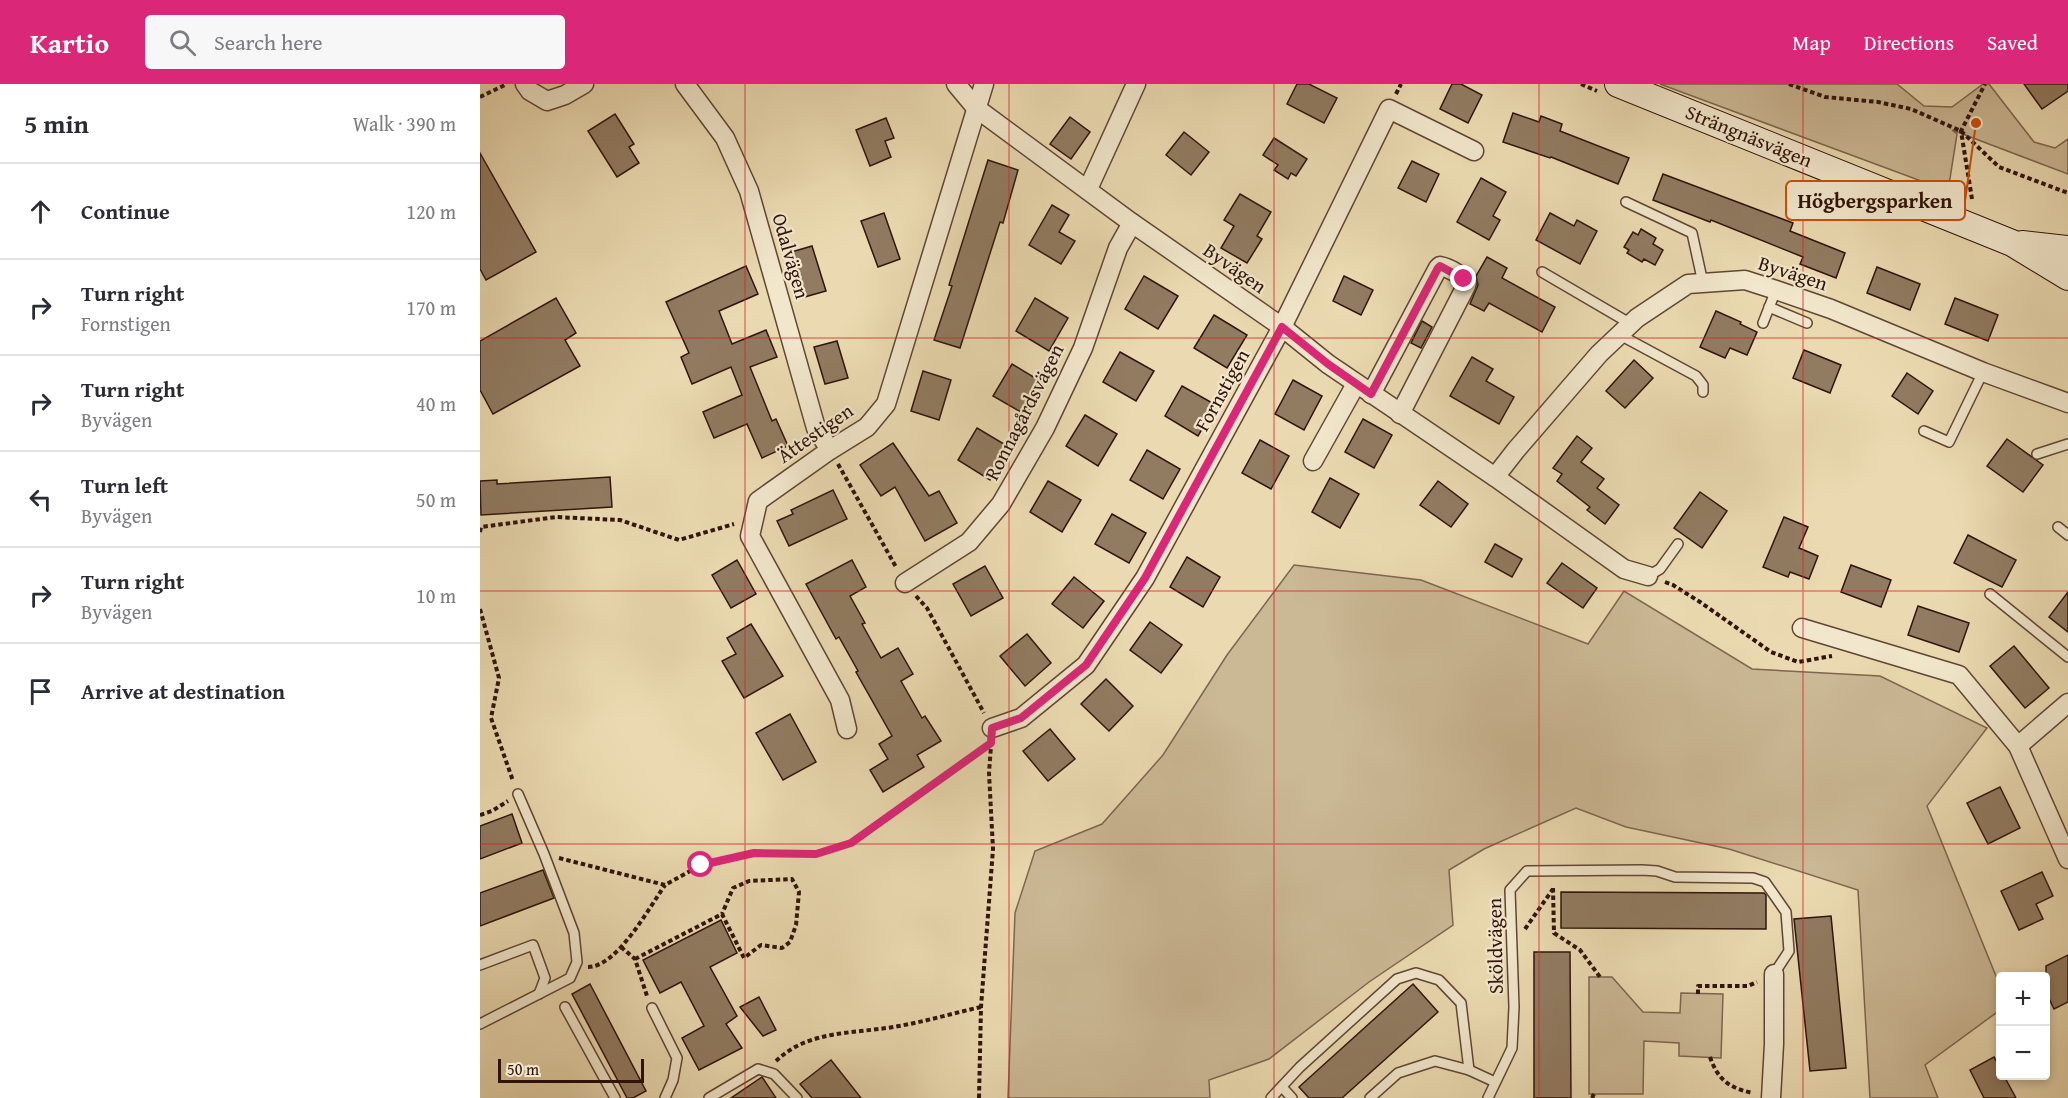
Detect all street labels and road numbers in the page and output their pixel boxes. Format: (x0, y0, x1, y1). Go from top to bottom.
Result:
street label: Strängnäsvägen (1681, 97, 1817, 174)
street label: Odalvägen (765, 210, 818, 302)
street label: Byvägen (1198, 235, 1273, 300)
street label: Byvägen (1755, 248, 1832, 297)
street label: Ronnagårdsvägen (977, 339, 1070, 485)
street label: Fornstigen (1187, 343, 1256, 436)
street label: Ättestigen (771, 396, 859, 469)
street label: Sköldvägen (1479, 898, 1510, 994)

